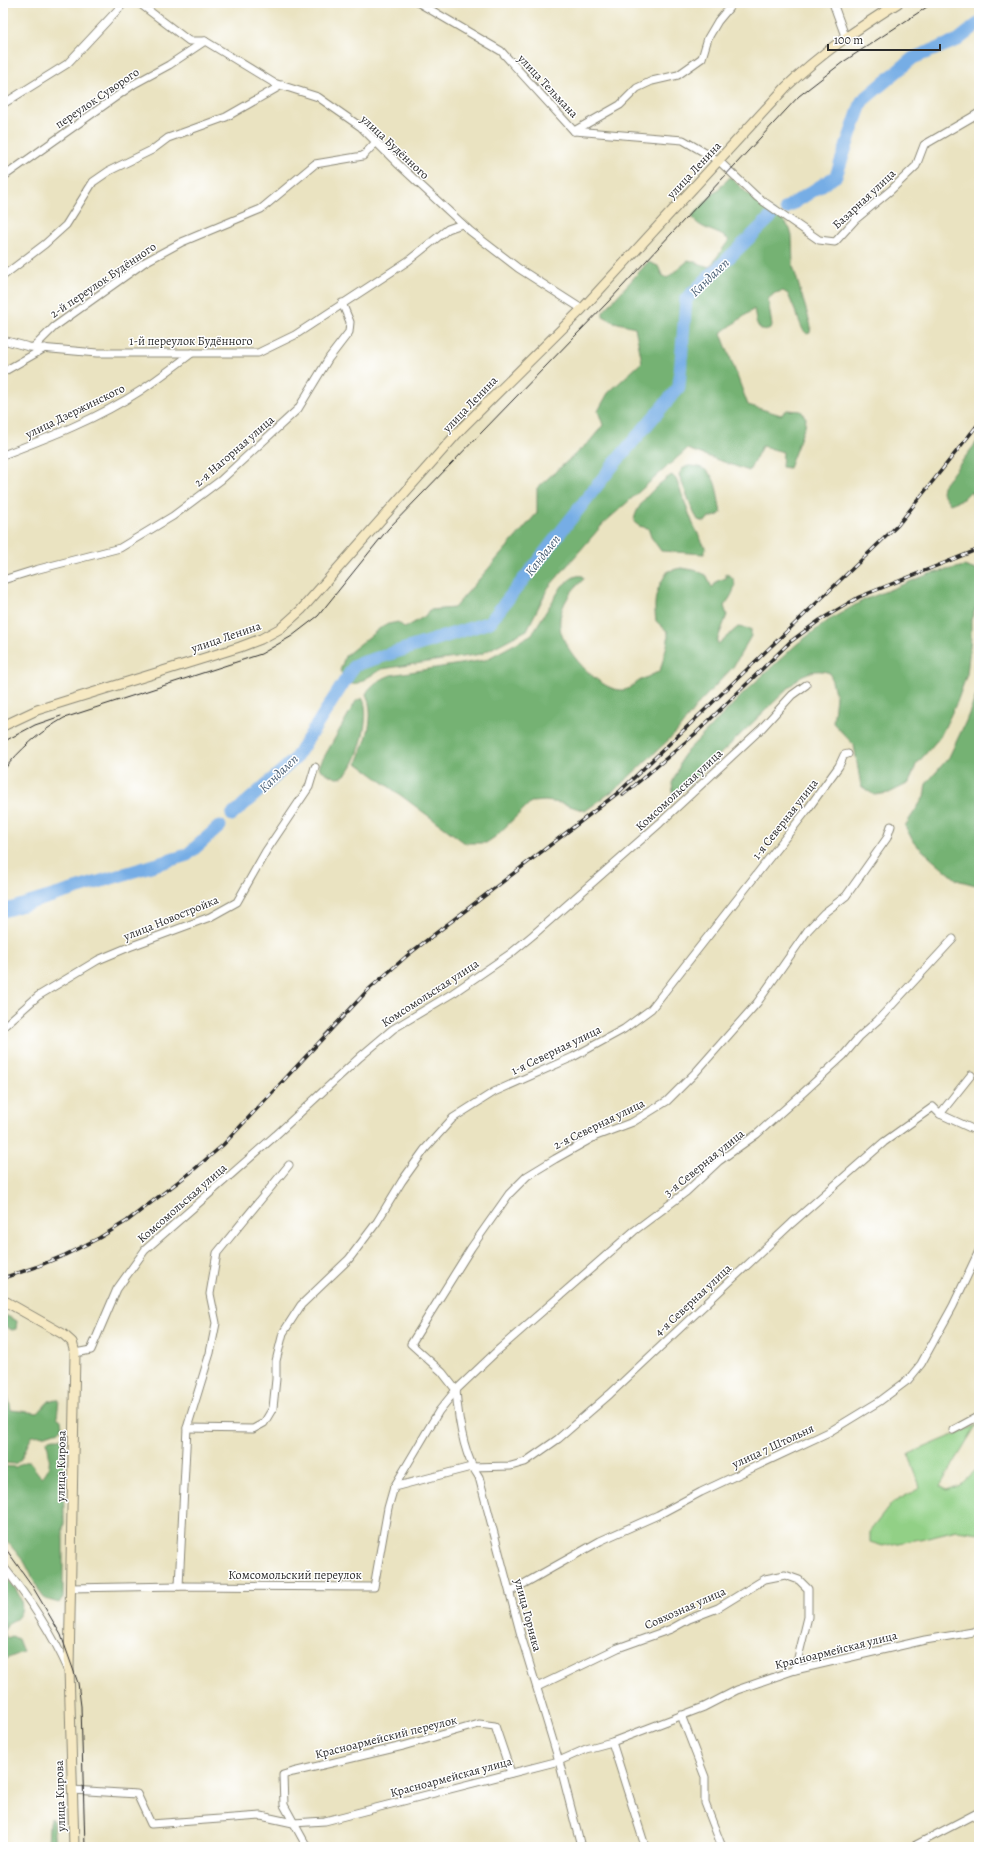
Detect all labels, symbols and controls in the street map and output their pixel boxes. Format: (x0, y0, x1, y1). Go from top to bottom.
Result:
scale bar (828, 26, 940, 52)
text: 100 m (834, 32, 863, 48)
street label: улица Тельмана (514, 50, 582, 122)
street label: переулок Суворого (52, 64, 142, 132)
street label: улица Будённого (357, 110, 433, 183)
street label: улица Ленина (663, 138, 725, 203)
street label: Базарная улица (829, 165, 899, 232)
street label: 2-й переулок Будённого (47, 238, 159, 322)
water label: Кандалеп (686, 255, 733, 300)
street label: 1-й переулок Будённого (129, 333, 253, 349)
street label: улица Ленина (438, 372, 501, 436)
street label: улица Дзержинского (22, 380, 127, 442)
street label: 2-я Нагорная улица (191, 411, 278, 490)
water label: Кандалеп (521, 531, 564, 580)
street label: улица Ленина (188, 617, 263, 657)
street label: Комсомольская улица (632, 745, 726, 835)
water label: Кандалеп (255, 751, 302, 796)
street label: 1-я Северная улица (748, 775, 822, 863)
street label: улица Новостройка (120, 891, 221, 945)
street label: Комсомольская улица (378, 955, 482, 1031)
street label: 1-я Северная улица (508, 1021, 604, 1079)
street label: 2-я Северная улица (551, 1095, 648, 1153)
street label: 3-я Северная улица (660, 1125, 748, 1200)
street label: Комсомольская улица (134, 1159, 230, 1246)
street label: 4-я Северная улица (651, 1260, 735, 1340)
street label: улица 7 Штольня (729, 1420, 817, 1472)
street label: улица Кирова (52, 1430, 70, 1503)
street label: Комсомольский переулок (228, 1567, 362, 1583)
street label: улица Горняка (510, 1576, 546, 1654)
street label: Совхозная улица (642, 1583, 729, 1633)
street label: Красноармейская улица (773, 1627, 899, 1673)
street label: Красноармейский переулок (313, 1712, 459, 1762)
street label: Красноармейская улица (388, 1753, 514, 1801)
street label: улица Кирова (51, 1760, 69, 1833)

